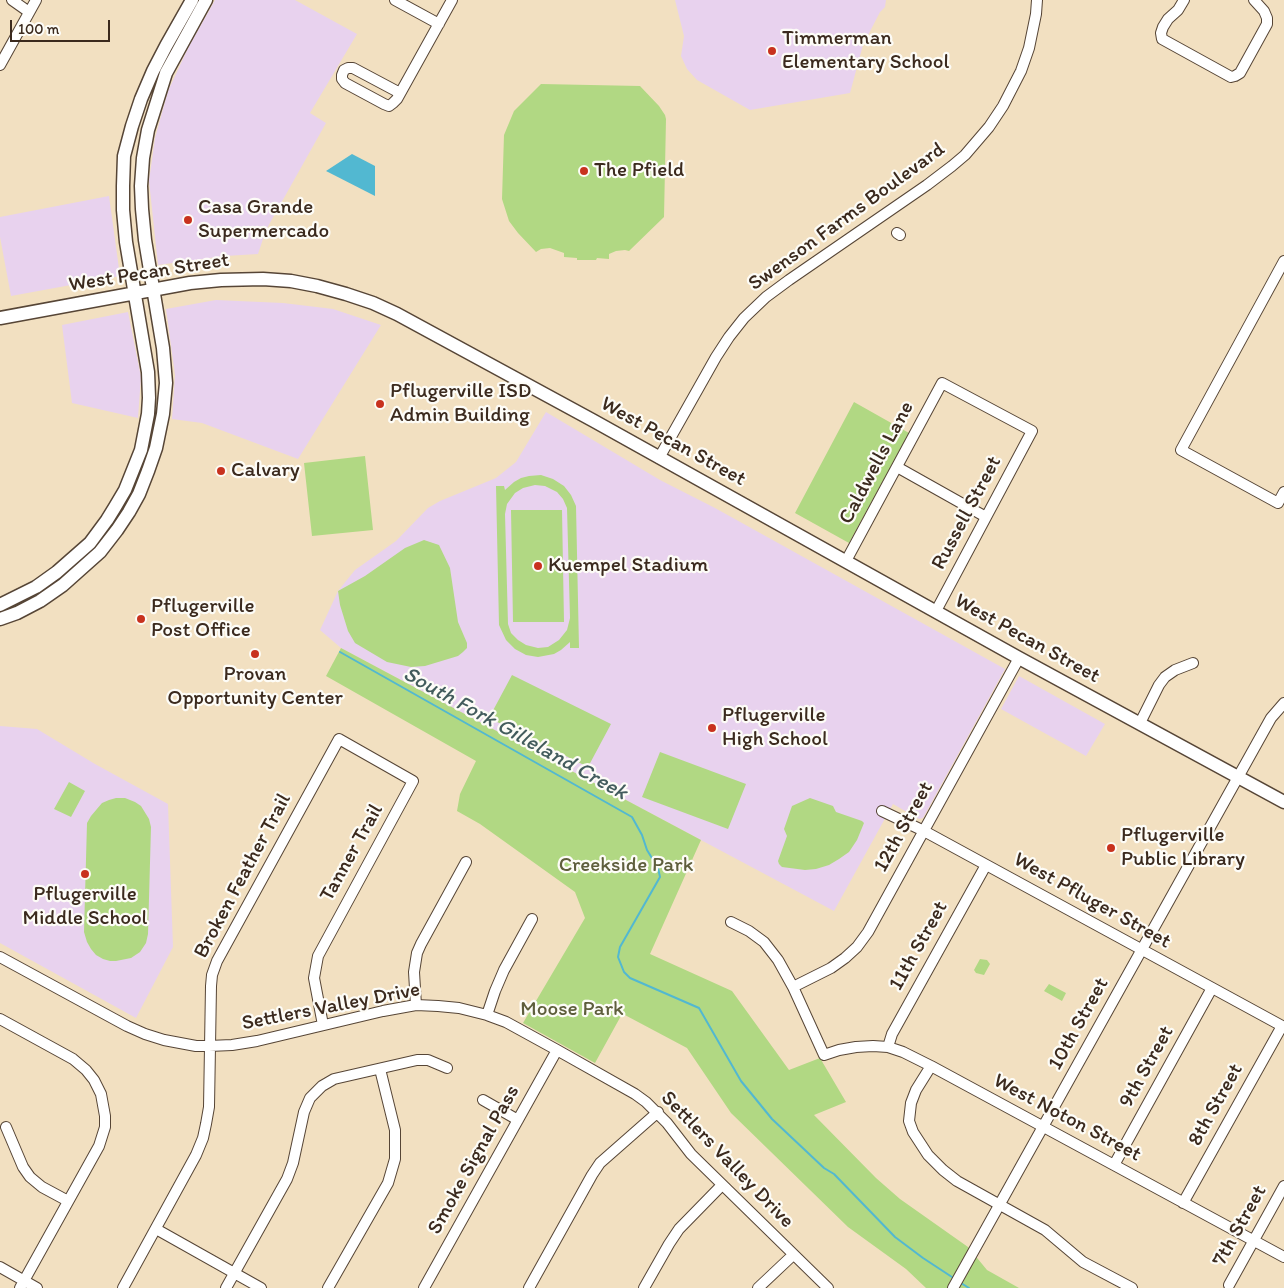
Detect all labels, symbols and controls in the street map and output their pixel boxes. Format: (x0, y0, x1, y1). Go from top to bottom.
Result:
scale bar (12, 10, 112, 42)
text: 100 m (18, 20, 59, 38)
place label: Timmerman Elementary School (782, 26, 949, 76)
marker: Timmerman Elementary School (766, 45, 778, 57)
street label: Swenson Farms Boulevard (744, 137, 950, 297)
place label: The Pfield (594, 158, 684, 184)
marker: The Pfield (578, 165, 590, 177)
place label: Casa Grande Supermercado (198, 195, 329, 245)
marker: Casa Grande Supermercado (182, 214, 194, 226)
street label: West Pecan Street (67, 248, 231, 298)
place label: Pflugerville ISD Admin Building (390, 379, 531, 429)
street label: West Pecan Street (596, 392, 750, 492)
street label: Caldwells Lane (834, 397, 920, 529)
marker: Pflugerville ISD Admin Building (374, 398, 386, 410)
street label: Russell Street (927, 452, 1007, 574)
place label: Calvary (231, 458, 300, 484)
marker: Calvary (215, 465, 227, 477)
place label: Kuempel Stadium (548, 553, 708, 579)
marker: Kuempel Stadium (532, 560, 544, 572)
street label: West Pecan Street (950, 589, 1104, 689)
place label: Pflugerville Post Office (151, 594, 255, 644)
marker: Pflugerville Post Office (135, 613, 147, 625)
marker: Provan Opportunity Center (249, 648, 261, 660)
water label: South Fork Gilleland Creek (398, 661, 632, 807)
place label: Provan Opportunity Center (167, 662, 343, 712)
place label: Pflugerville High School (722, 703, 828, 753)
marker: Pflugerville High School (706, 722, 718, 734)
street label: 12th Street (869, 777, 939, 877)
street label: Broken Feather Trail (189, 789, 297, 963)
street label: Tanner Trail (315, 800, 389, 906)
place label: Pflugerville Public Library (1121, 823, 1245, 873)
marker: Pflugerville Public Library (1105, 842, 1117, 854)
street label: West Pfluger Street (1009, 847, 1175, 955)
park label: Creekside Park (559, 853, 693, 879)
marker: Pflugerville Middle School (79, 868, 91, 880)
place label: Pflugerville Middle School (22, 882, 148, 932)
street label: 11th Street (884, 897, 954, 995)
street label: 10th Street (1043, 973, 1115, 1075)
street label: Settlers Valley Drive (240, 977, 422, 1037)
park label: Moose Park (520, 997, 624, 1023)
street label: 9th Street (1114, 1022, 1180, 1112)
street label: 8th Street (1183, 1059, 1249, 1151)
street label: West Noton Street (989, 1068, 1145, 1168)
street label: Smoke Signal Pass (423, 1081, 525, 1239)
street label: Settlers Valley Drive (655, 1086, 799, 1234)
street label: 7th Street (1207, 1181, 1273, 1271)

